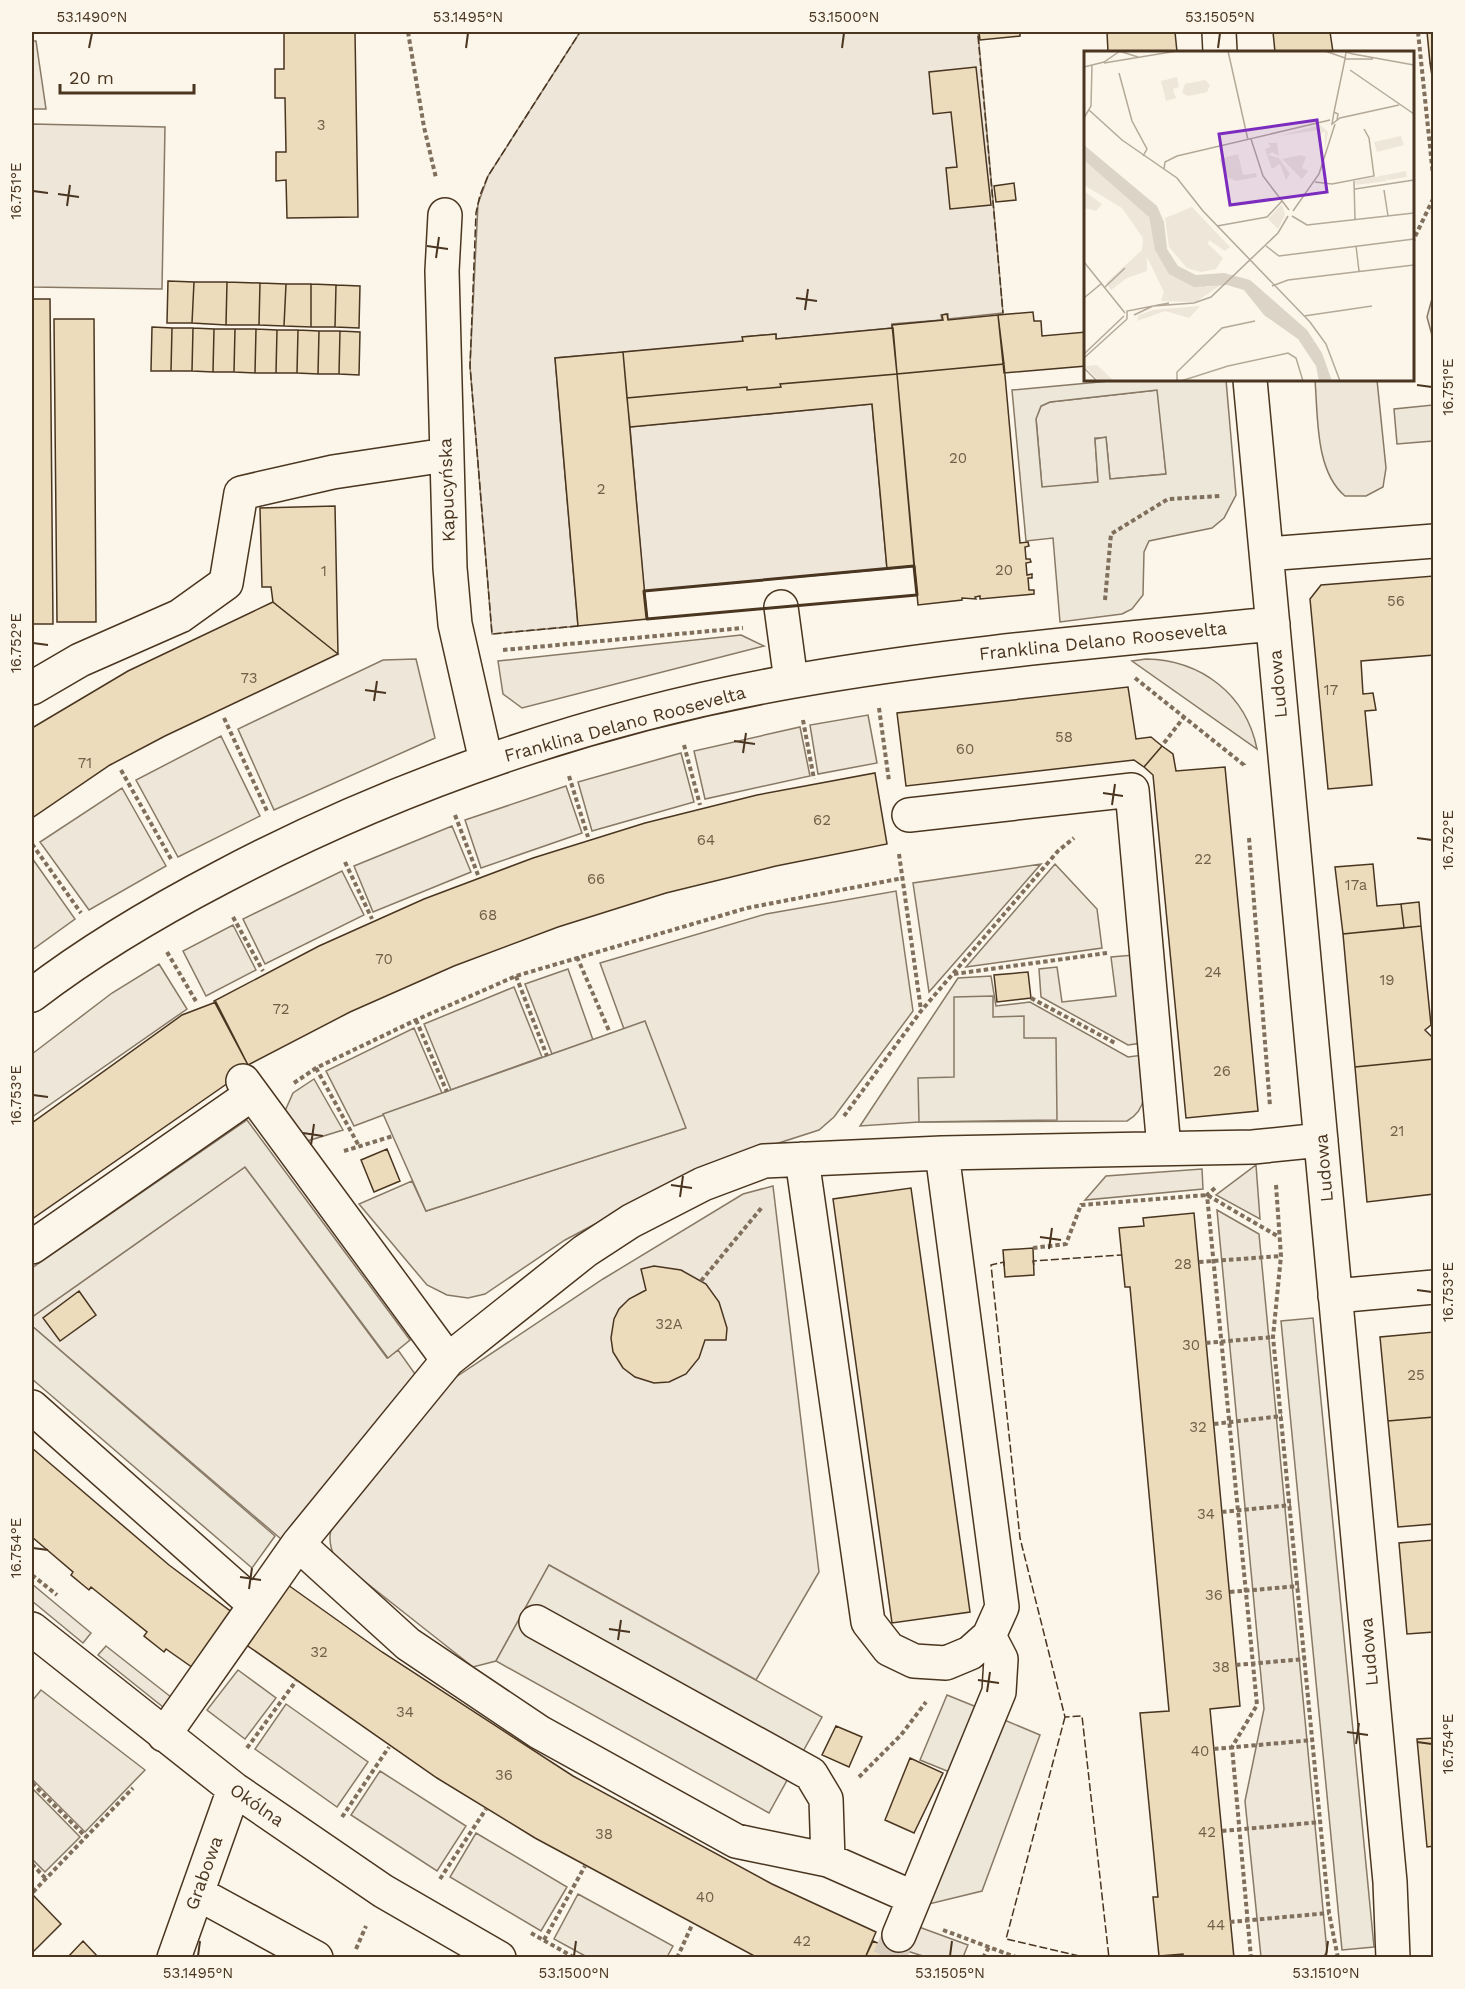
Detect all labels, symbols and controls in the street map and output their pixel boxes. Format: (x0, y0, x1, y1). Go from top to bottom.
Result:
text: 53.1490°N (56, 8, 128, 26)
text: 53.1495°N (433, 8, 503, 26)
text: 53.1500°N (809, 8, 879, 26)
text: 53.1505°N (1185, 8, 1255, 26)
inset map (1084, 51, 1414, 381)
scale bar (60, 57, 194, 95)
text: 20 m (69, 67, 114, 88)
house number: 3 (317, 116, 325, 134)
text: 16.751°E (7, 162, 25, 220)
text: 16.751°E (1439, 358, 1457, 416)
street label: Kapucyńska (434, 438, 459, 542)
house number: 20 (949, 449, 967, 467)
house number: 2 (597, 480, 605, 498)
house number: 20 (995, 561, 1013, 579)
house number: 1 (321, 562, 327, 580)
house number: 56 (1387, 592, 1405, 610)
text: 16.752°E (7, 613, 25, 673)
street label: Franklina Delano Roosevelta (978, 617, 1228, 664)
street label: Ludowa (1264, 649, 1291, 719)
house number: 73 (240, 669, 258, 687)
street label: Franklina Delano Roosevelta (502, 681, 748, 766)
house number: 17 (1324, 681, 1338, 699)
house number: 58 (1055, 728, 1073, 746)
house number: 60 (956, 740, 974, 758)
house number: 71 (78, 754, 92, 772)
text: 16.752°E (1439, 810, 1457, 870)
house number: 62 (813, 811, 831, 829)
house number: 64 (697, 831, 715, 849)
house number: 22 (1194, 850, 1212, 868)
house number: 66 (587, 870, 605, 888)
house number: 17a (1345, 876, 1368, 894)
house number: 68 (479, 906, 497, 924)
house number: 70 (375, 950, 393, 968)
house number: 24 (1204, 963, 1222, 981)
house number: 19 (1379, 971, 1395, 989)
house number: 72 (272, 1000, 290, 1018)
house number: 26 (1213, 1062, 1231, 1080)
text: 16.753°E (7, 1065, 25, 1125)
house number: 21 (1390, 1122, 1404, 1140)
street label: Ludowa (1310, 1133, 1337, 1203)
house number: 28 (1174, 1255, 1192, 1273)
text: 16.753°E (1439, 1262, 1457, 1322)
house number: 32A (655, 1315, 683, 1333)
house number: 30 (1182, 1336, 1200, 1354)
house number: 25 (1407, 1366, 1425, 1384)
house number: 32 (1189, 1418, 1207, 1436)
house number: 34 (1197, 1505, 1215, 1523)
text: 16.754°E (7, 1518, 25, 1578)
house number: 36 (1205, 1586, 1223, 1604)
street label: Ludowa (1355, 1617, 1382, 1687)
house number: 32 (310, 1643, 328, 1661)
house number: 38 (1212, 1658, 1230, 1676)
house number: 34 (396, 1703, 414, 1721)
text: 16.754°E (1439, 1714, 1457, 1774)
house number: 40 (1191, 1742, 1209, 1760)
house number: 36 (495, 1766, 513, 1784)
street label: Okólna (226, 1779, 288, 1831)
house number: 42 (1198, 1823, 1216, 1841)
house number: 38 (595, 1825, 613, 1843)
street label: Grabowa (180, 1833, 227, 1913)
house number: 40 (696, 1888, 714, 1906)
house number: 44 (1207, 1916, 1225, 1934)
house number: 42 (793, 1932, 811, 1950)
text: 53.1495°N (163, 1964, 233, 1982)
text: 53.1500°N (539, 1964, 609, 1982)
text: 53.1505°N (915, 1964, 985, 1982)
text: 53.1510°N (1292, 1964, 1360, 1982)

